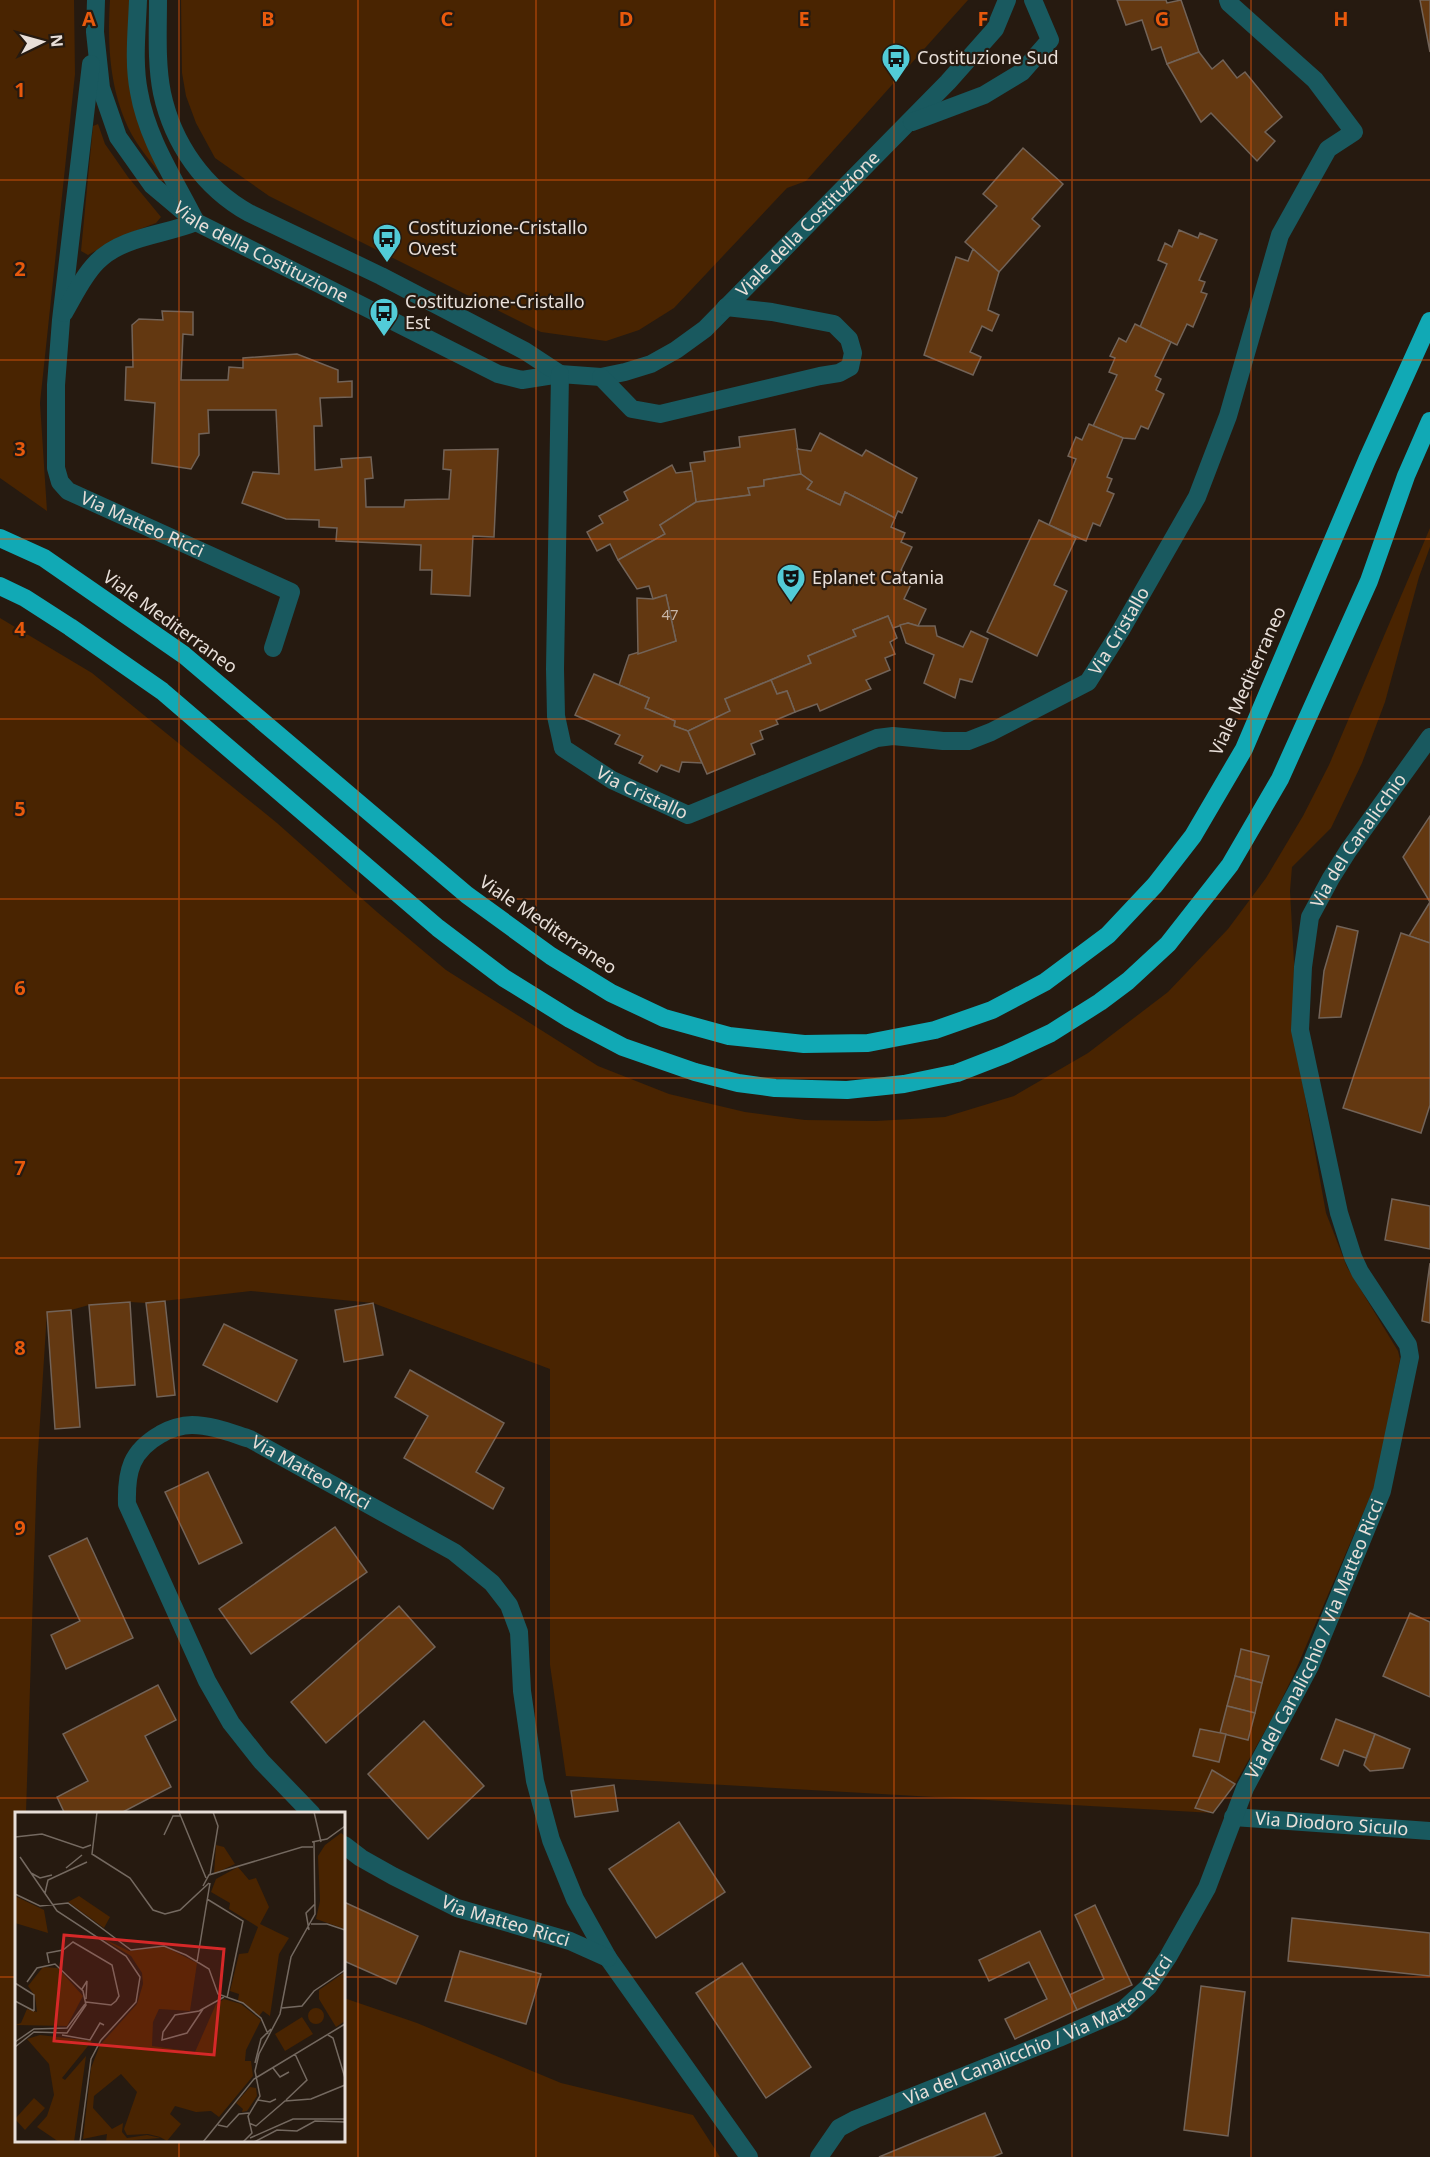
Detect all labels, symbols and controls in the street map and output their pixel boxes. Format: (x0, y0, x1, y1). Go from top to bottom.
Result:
text: A (82, 5, 96, 32)
text: B (261, 5, 275, 32)
text: C (441, 5, 454, 32)
text: D (619, 5, 633, 32)
text: E (798, 5, 810, 32)
text: F (978, 5, 988, 32)
text: G (1155, 5, 1169, 32)
text: H (1333, 5, 1349, 32)
north arrow (12, 12, 72, 72)
text: N (45, 33, 68, 48)
bus stop icon: Costituzione Sud (880, 42, 912, 84)
place label: Costituzione Sud (917, 45, 1059, 69)
text: 1 (14, 76, 26, 103)
street label: Viale della Costituzione (730, 146, 884, 302)
street label: Viale della Costituzione (169, 195, 353, 308)
place label: Costituzione-Cristallo Ovest (408, 215, 588, 260)
bus stop icon: Costituzione-Cristallo Ovest (371, 222, 403, 264)
text: 2 (14, 255, 26, 282)
place label: Costituzione-Cristallo Est (405, 289, 585, 334)
bus stop icon: Costituzione-Cristallo Est (368, 296, 400, 338)
text: 3 (14, 435, 26, 462)
street label: Via Matteo Ricci (77, 485, 208, 562)
theatre icon: Eplanet Catania (775, 562, 807, 604)
street label: Viale Mediterraneo (99, 564, 243, 678)
place label: Eplanet Catania (812, 565, 944, 589)
street label: Via Cristallo (1082, 582, 1154, 679)
street label: Viale Mediterraneo (1203, 602, 1291, 759)
house number: 47 (661, 604, 679, 624)
text: 4 (14, 615, 26, 642)
street label: Via Cristallo (592, 760, 692, 824)
street label: Via del Canalicchio (1304, 768, 1411, 912)
text: 5 (14, 795, 26, 822)
street label: Viale Mediterraneo (475, 869, 622, 979)
text: 6 (14, 974, 26, 1001)
text: 7 (14, 1154, 26, 1181)
text: 8 (14, 1334, 26, 1361)
street label: Via Matteo Ricci (247, 1429, 376, 1515)
street label: Via del Canalicchio / Via Matteo Ricci (1239, 1495, 1389, 1783)
text: 9 (14, 1514, 26, 1541)
street label: Via Diodoro Siculo (1254, 1806, 1409, 1840)
inset map (15, 1812, 345, 2142)
street label: Via Matteo Ricci (438, 1889, 573, 1951)
street label: Via del Canalicchio / Via Matteo Ricci (900, 1950, 1177, 2110)

